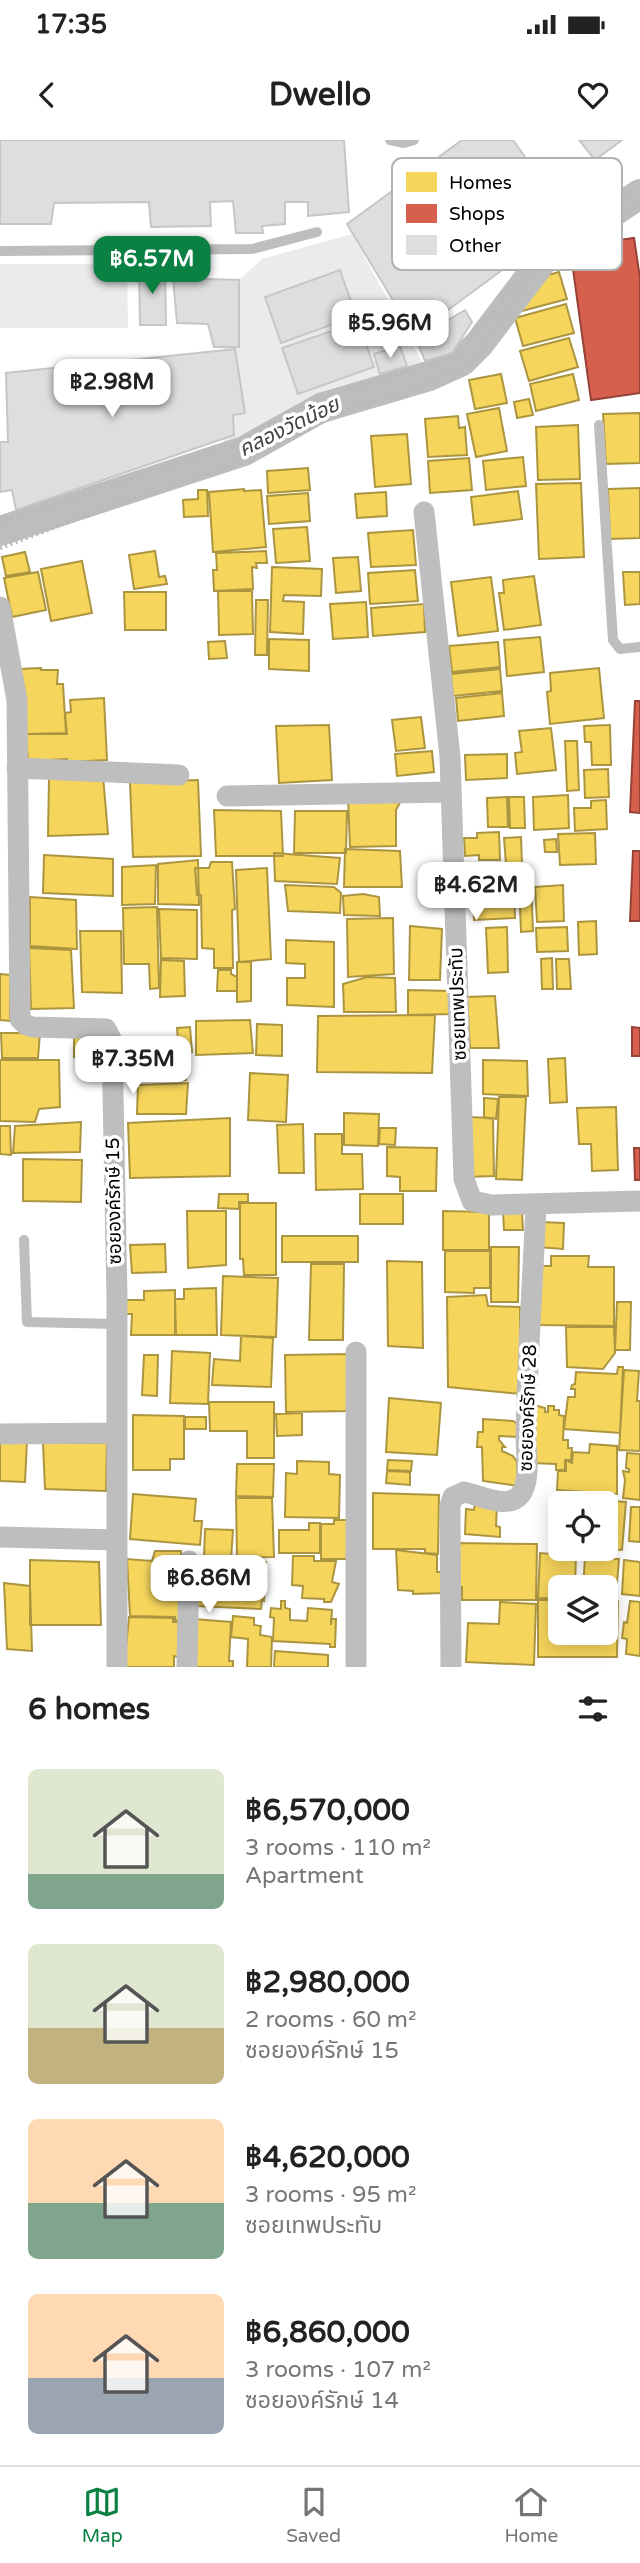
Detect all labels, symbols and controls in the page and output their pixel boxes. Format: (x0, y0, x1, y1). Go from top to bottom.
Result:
text: 17:35 (35, 9, 107, 40)
icon: back (28, 76, 66, 114)
text: Dwello (269, 76, 371, 114)
icon: heart (574, 76, 612, 114)
legend (392, 158, 622, 270)
text: Homes (449, 172, 512, 194)
text: Shops (449, 203, 505, 225)
text: Other (449, 235, 502, 257)
pin: ฿6.57M (95, 236, 209, 296)
text: ฿6.57M (110, 245, 194, 273)
pin: ฿5.96M (333, 300, 447, 360)
text: ฿5.96M (348, 309, 432, 337)
pin: ฿2.98M (55, 359, 169, 419)
text: ฿2.98M (70, 368, 154, 396)
water label: คลองวัดน้อย (235, 391, 345, 462)
pin: ฿4.62M (419, 862, 533, 922)
text: ฿4.62M (434, 871, 518, 899)
street label: ซอยเทพประทับ (445, 947, 471, 1061)
pin: ฿7.35M (76, 1037, 190, 1096)
text: ฿7.35M (91, 1045, 175, 1073)
street label: ซอยองค์รักษ์ 15 (102, 1137, 126, 1265)
street label: ซอยองค์รักษ์ 28 (515, 1344, 541, 1472)
map controls (548, 1491, 618, 1645)
button: locate (548, 1491, 618, 1561)
pin: ฿6.86M (152, 1556, 266, 1615)
text: ฿6.86M (167, 1564, 251, 1592)
button: layers (548, 1575, 618, 1645)
icon: filters (574, 1690, 612, 1728)
text: 6 homes (28, 1691, 150, 1728)
text: ฿6,570,000 (245, 1792, 410, 1829)
icon: home (84, 1797, 168, 1881)
text: 3 rooms · 110 m² (245, 1834, 431, 1862)
text: Apartment (245, 1862, 364, 1890)
text: ฿2,980,000 (245, 1964, 410, 2001)
icon: home (84, 1972, 168, 2056)
text: 2 rooms · 60 m² (245, 2006, 416, 2034)
text: ซอยองค์รักษ์ 15 (245, 2037, 399, 2065)
text: ฿4,620,000 (245, 2139, 410, 2176)
icon: home (84, 2147, 168, 2231)
text: 3 rooms · 95 m² (245, 2181, 416, 2209)
text: ซอยเทพประทับ (245, 2212, 382, 2240)
text: ฿6,860,000 (245, 2314, 410, 2351)
icon: home (84, 2322, 168, 2406)
text: 3 rooms · 107 m² (245, 2356, 431, 2384)
text: ซอยองค์รักษ์ 14 (245, 2387, 399, 2415)
tab: Map (82, 2483, 123, 2547)
tab: Saved (286, 2483, 341, 2547)
tab: Home (504, 2483, 558, 2547)

